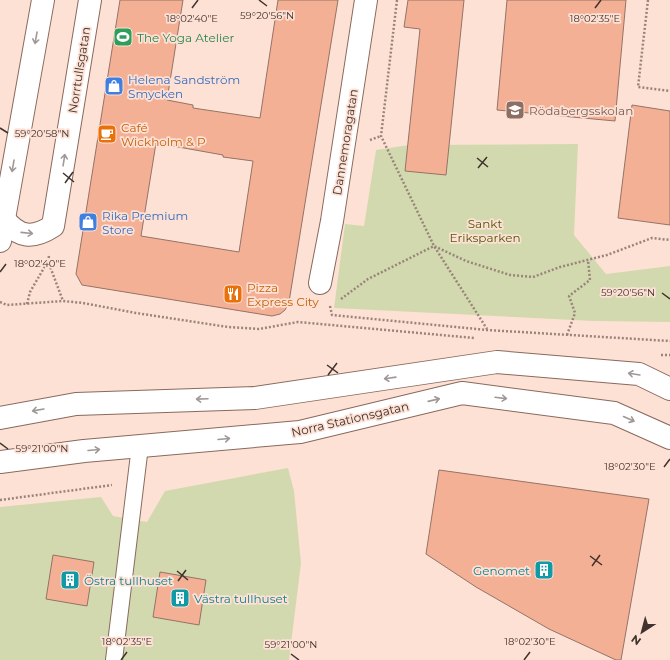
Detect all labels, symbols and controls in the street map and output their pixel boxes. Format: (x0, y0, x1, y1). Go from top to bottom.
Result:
text: 59°20'56"N (240, 9, 294, 22)
text: 18°02'40"E (166, 12, 218, 25)
text: 18°02'35"E (570, 12, 620, 25)
street label: Norrtullsgatan (65, 26, 93, 114)
sports icon: The Yoga Atelier (112, 26, 134, 48)
place label: The Yoga Atelier (137, 30, 234, 45)
one-way arrow (32, 31, 40, 44)
place label: Helena Sandström Smycken (128, 72, 240, 101)
shop icon: Helena Sandström Smycken (103, 75, 125, 97)
street label: Dannemoragatan (329, 88, 361, 196)
school or university icon: Rödabergsskolan (504, 99, 526, 121)
place label: Rödabergsskolan (529, 103, 633, 118)
place label: Café Wickholm & P (121, 120, 206, 149)
cafe icon: Café Wickholm & P (96, 123, 118, 145)
text: 59°20'58"N (15, 127, 69, 140)
one-way arrow (60, 154, 68, 167)
one-way arrow (9, 159, 17, 172)
place label: Rika Premium Store (102, 208, 188, 237)
shop icon: Rika Premium Store (77, 211, 99, 233)
park label: Sankt Eriksparken (450, 216, 521, 245)
one-way arrow (20, 230, 33, 237)
text: 18°02'40"E (14, 257, 66, 270)
place label: Pizza Express City (247, 280, 319, 309)
restaurant icon: Pizza Express City (222, 283, 244, 305)
text: 59°20'56"N (601, 286, 655, 299)
one-way arrow (628, 370, 641, 378)
one-way arrow (384, 374, 397, 382)
one-way arrow (494, 394, 507, 402)
one-way arrow (196, 396, 209, 403)
one-way arrow (427, 396, 440, 404)
street label: Norra Stationsgatan (290, 398, 410, 440)
one-way arrow (32, 407, 45, 415)
one-way arrow (622, 416, 634, 423)
one-way arrow (217, 435, 230, 443)
text: 59°21'00"N (16, 442, 68, 455)
one-way arrow (87, 447, 100, 454)
text: 18°02'30"E (604, 460, 656, 473)
building icon: Genomet (533, 559, 555, 581)
place label: Genomet (473, 563, 530, 578)
building icon: Östra tullhuset (59, 569, 81, 591)
place label: Östra tullhuset (84, 573, 173, 588)
building icon: Västra tullhuset (169, 587, 191, 609)
place label: Västra tullhuset (194, 591, 288, 606)
north arrow (622, 612, 662, 652)
text: N (628, 632, 644, 648)
text: 18°02'35"E (102, 635, 152, 648)
text: 18°02'30"E (504, 635, 556, 648)
text: 59°21'00"N (265, 638, 317, 651)

